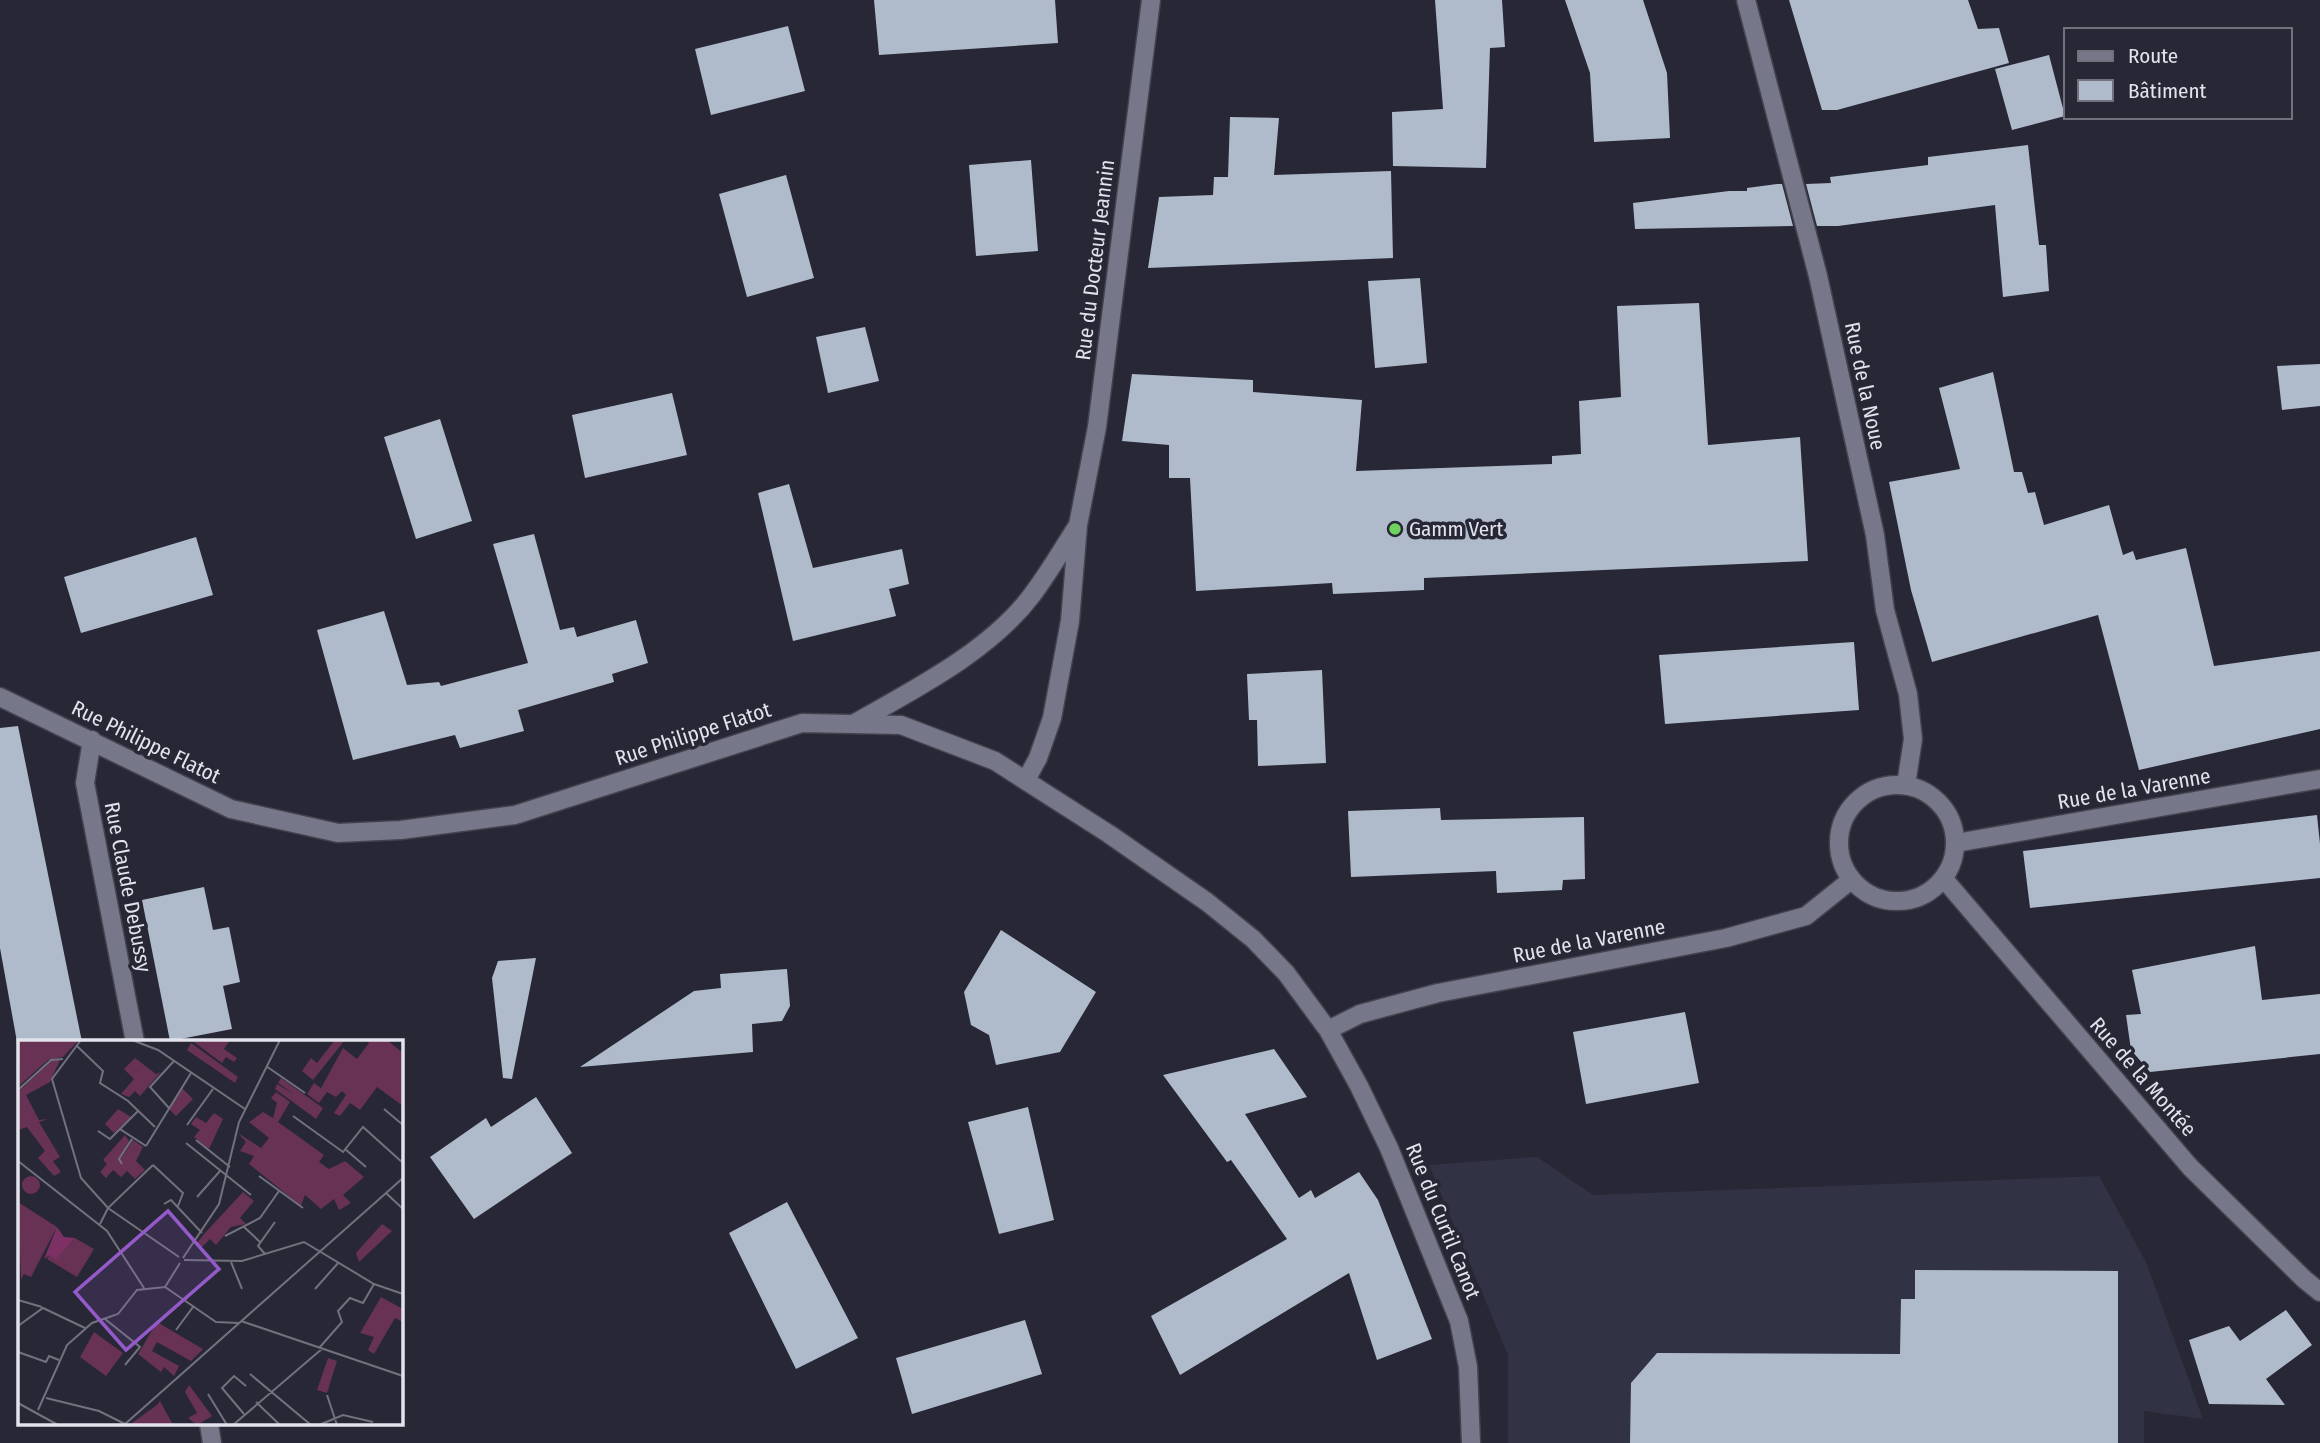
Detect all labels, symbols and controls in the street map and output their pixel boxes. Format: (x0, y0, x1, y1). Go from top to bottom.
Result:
legend (2064, 28, 2292, 119)
text: Route (2128, 43, 2178, 69)
text: Bâtiment (2128, 78, 2207, 104)
street label: Rue du Docteur Jeannin (1070, 158, 1120, 362)
street label: Rue de la Noue (1839, 320, 1891, 452)
place label: Gamm Vert (1409, 516, 1503, 542)
marker: Gamm Vert (1387, 521, 1403, 537)
street label: Rue Philippe Flatot (67, 695, 225, 789)
street label: Rue Philippe Flatot (612, 697, 774, 771)
street label: Rue de la Varenne (2056, 763, 2212, 815)
street label: Rue Claude Debussy (99, 800, 157, 975)
street label: Rue de la Varenne (1511, 913, 1667, 969)
street label: Rue de la Montée (2084, 1012, 2202, 1142)
inset map (18, 1040, 402, 1426)
street label: Rue du Curtil Canot (1400, 1139, 1486, 1303)

